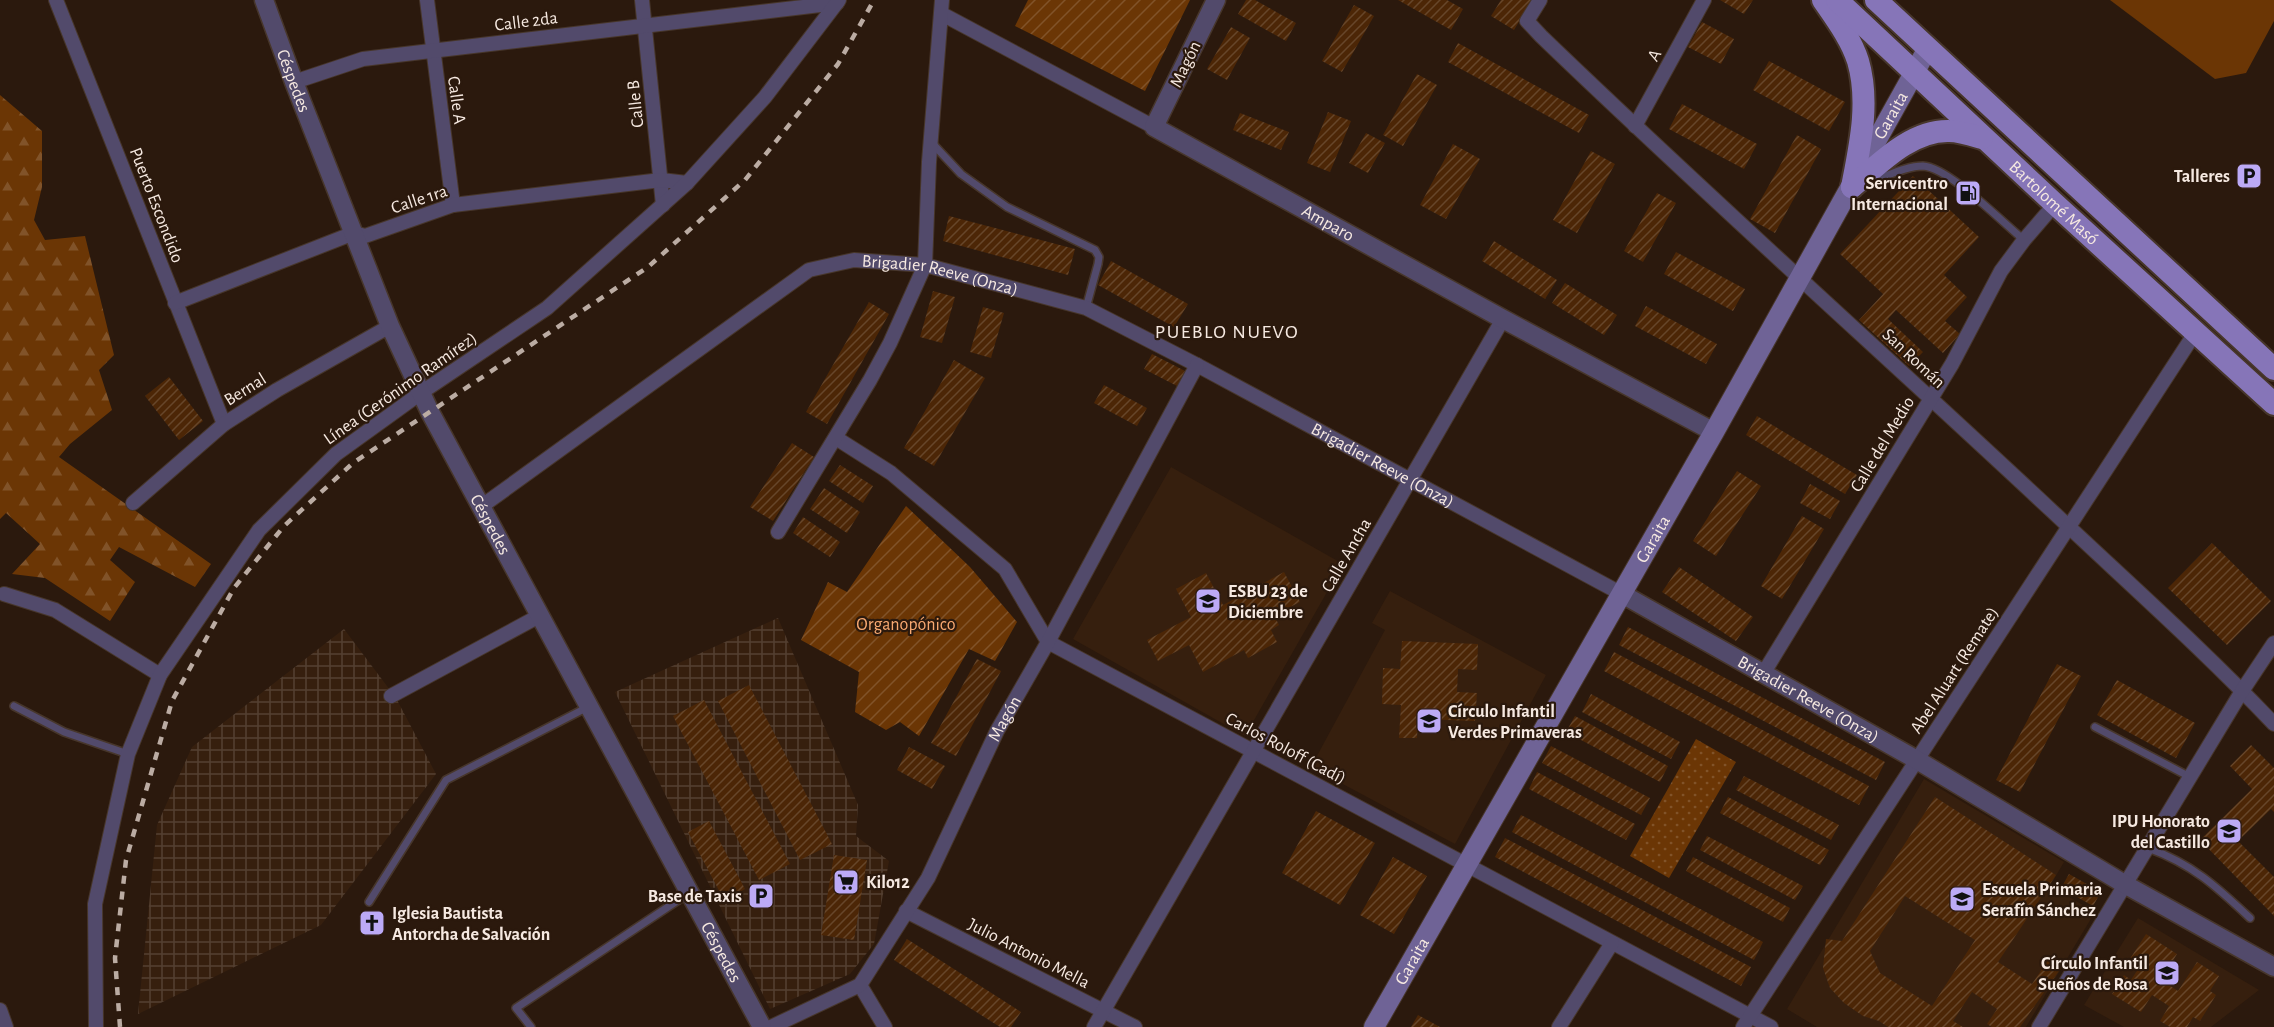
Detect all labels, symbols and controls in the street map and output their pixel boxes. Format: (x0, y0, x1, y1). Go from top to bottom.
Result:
street label: Calle 2da (493, 9, 559, 35)
street label: Magón (1167, 38, 1205, 90)
street label: A (1644, 46, 1666, 64)
street label: Céspedes (273, 47, 313, 115)
street label: Calle A (444, 75, 468, 126)
street label: Calle B (625, 79, 647, 128)
street label: Garaita (1871, 89, 1912, 142)
street label: Puerto Escondido (126, 145, 186, 266)
street label: Bartolomé Masó (2005, 158, 2102, 249)
parking icon: Talleres (2234, 161, 2264, 191)
place label: Talleres (2174, 168, 2230, 186)
place label: Servicentro Internacional (1851, 175, 1948, 214)
fuel station icon: Servicentro Internacional (1953, 178, 1983, 208)
street label: Calle 1ra (389, 182, 450, 217)
street label: Amparo (1298, 202, 1357, 245)
street label: Brigadier Reeve (Onza) (861, 253, 1020, 299)
district label: PUEBLO NUEVO (1155, 322, 1299, 342)
street label: San Román (1879, 325, 1948, 392)
street label: Línea (Gerónimo Ramírez) (321, 329, 480, 449)
street label: Bernal (221, 370, 270, 410)
street label: Calle del Medio (1847, 394, 1918, 495)
street label: Brigadier Reeve (Onza) (1308, 420, 1457, 512)
street label: Céspedes (466, 492, 513, 558)
street label: Garaita (1633, 513, 1674, 566)
street label: Calle Ancha (1319, 516, 1375, 595)
place label: ESBU 23 de Diciembre (1228, 583, 1308, 622)
school or university icon: ESBU 23 de Diciembre (1193, 586, 1223, 616)
street label: Abel Aluart (Remate) (1907, 604, 2002, 737)
park label: Organopónico (856, 616, 956, 634)
street label: Brigadier Reeve (Onza) (1734, 653, 1882, 747)
street label: Magón (985, 693, 1025, 744)
place label: Círculo Infantil Verdes Primaveras (1448, 703, 1582, 742)
school or university icon: Círculo Infantil Verdes Primaveras (1414, 706, 1444, 736)
street label: Carlos Roloff (Cadí) (1222, 710, 1349, 788)
place label: IPU Honorato del Castillo (2112, 813, 2210, 852)
school or university icon: IPU Honorato del Castillo (2214, 816, 2244, 846)
supermarket icon: Kilo12 (831, 867, 861, 897)
place label: Kilo12 (866, 874, 910, 892)
parking icon: Base de Taxis (746, 881, 776, 911)
place label: Escuela Primaria Serafín Sánchez (1982, 881, 2103, 920)
school or university icon: Escuela Primaria Serafín Sánchez (1947, 884, 1977, 914)
place label: Base de Taxis (648, 888, 742, 906)
place label: Iglesia Bautista Antorcha de Salvación (392, 905, 550, 944)
church icon: Iglesia Bautista Antorcha de Salvación (357, 908, 387, 938)
street label: Julio Antonio Mella (965, 916, 1092, 992)
street label: Céspedes (697, 919, 744, 986)
street label: Garaita (1392, 935, 1433, 988)
place label: Círculo Infantil Sueños de Rosa (2038, 955, 2148, 994)
school or university icon: Círculo Infantil Sueños de Rosa (2152, 958, 2182, 988)

